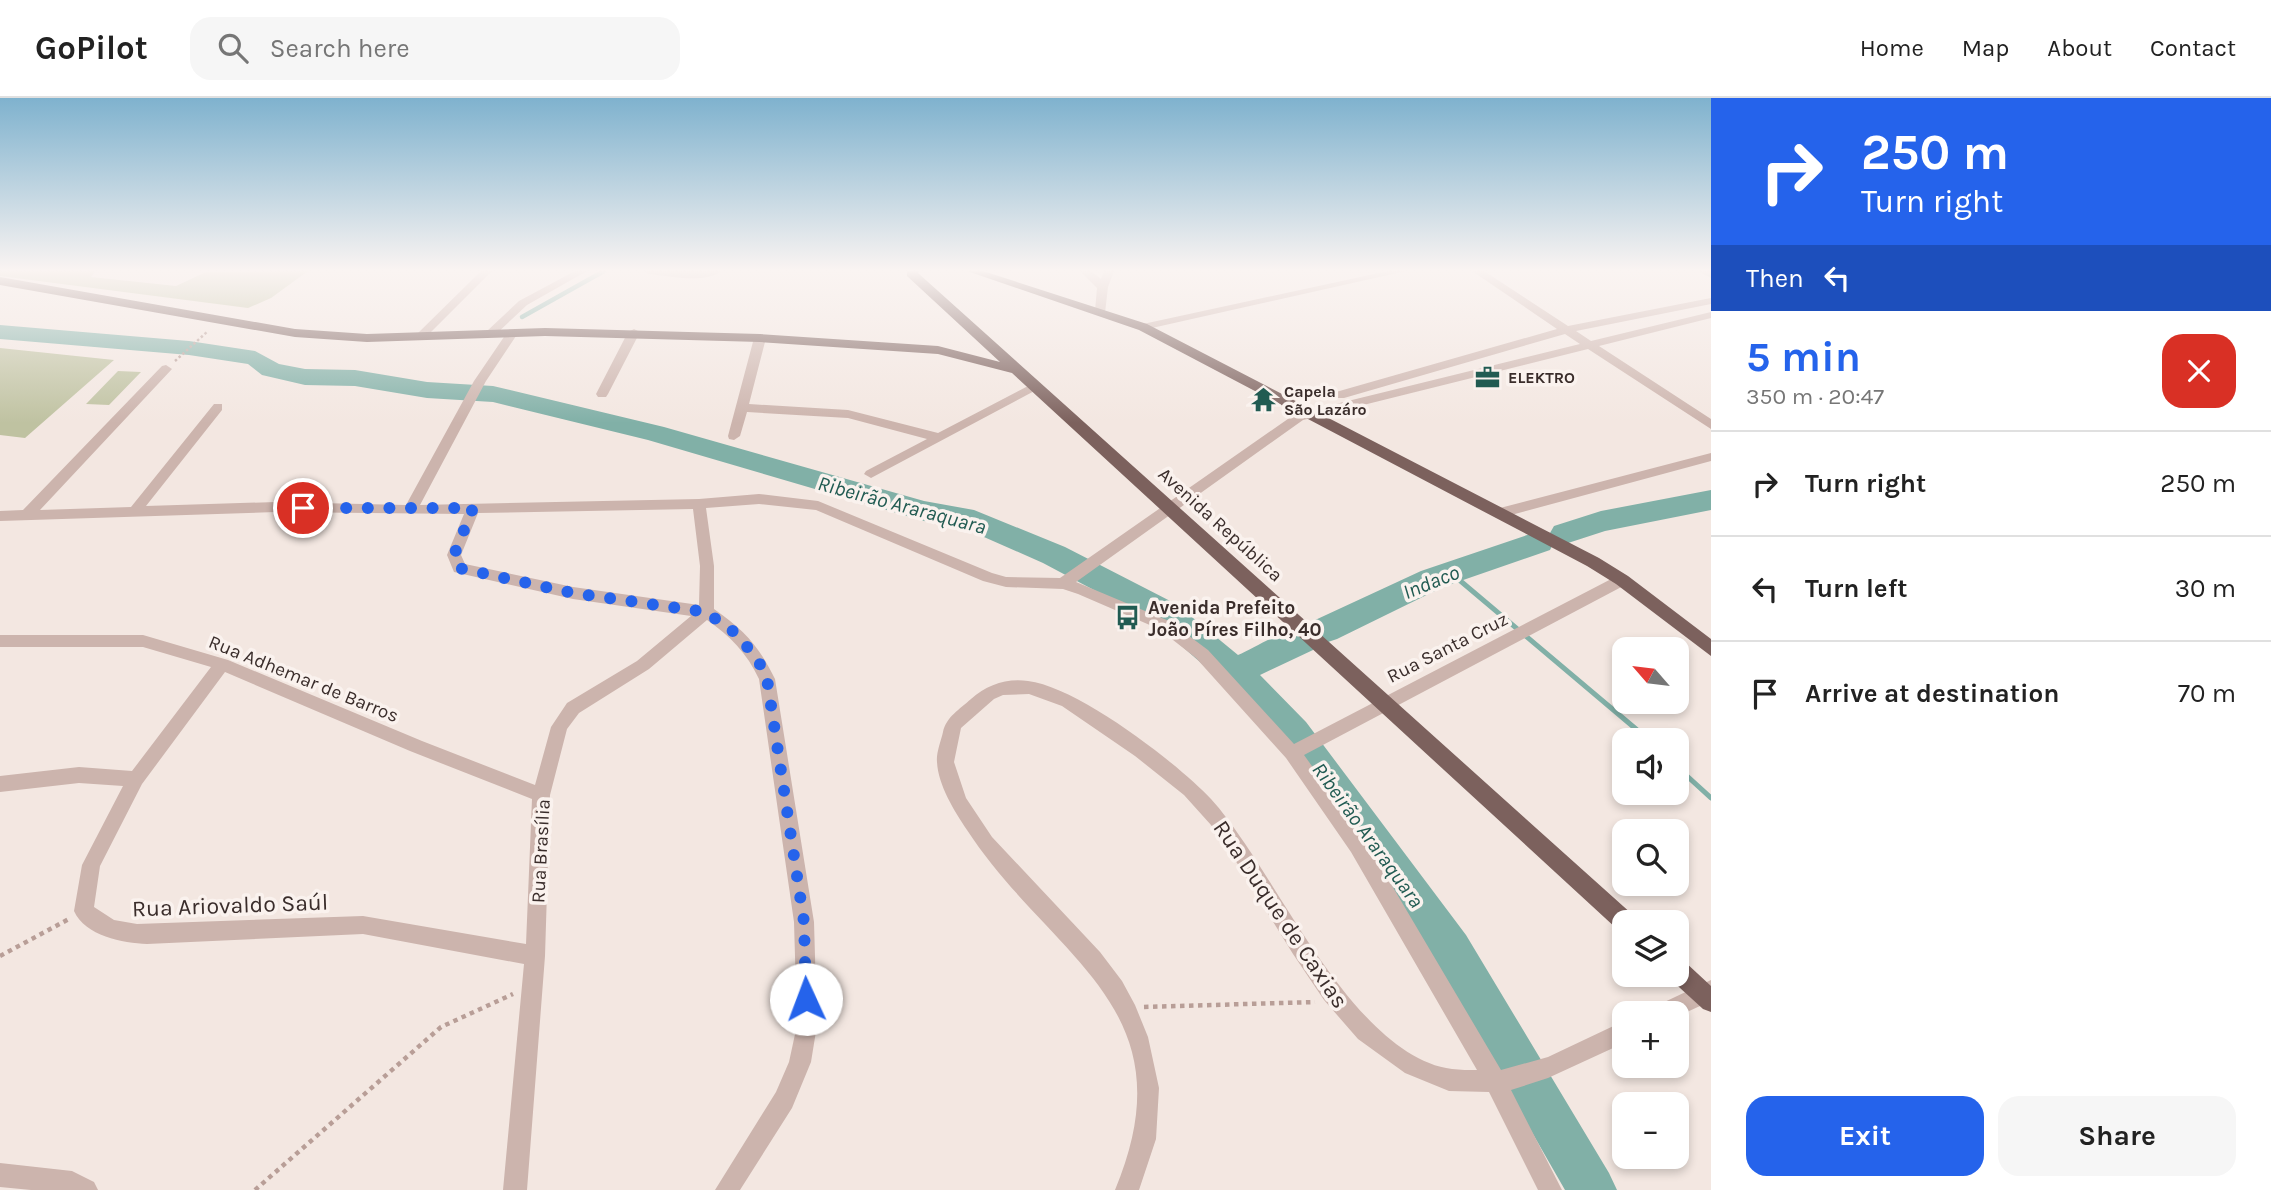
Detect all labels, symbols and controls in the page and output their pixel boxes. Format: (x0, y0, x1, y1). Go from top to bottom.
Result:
search box (190, 17, 680, 80)
text: GoPilot (35, 29, 148, 67)
icon: search (214, 29, 252, 67)
text: Search here (270, 33, 410, 64)
text: Home (1860, 34, 1924, 62)
text: Map (1962, 34, 2009, 62)
text: About (2047, 34, 2112, 62)
text: Contact (2150, 34, 2236, 62)
text: 250 m (1861, 124, 2009, 181)
icon: right (1746, 126, 1837, 217)
text: Turn right (1861, 183, 2003, 220)
icon: left (1818, 259, 1856, 297)
text: Then (1746, 263, 1804, 294)
text: 5 min (1746, 332, 1861, 382)
button: close (2162, 334, 2236, 408)
office icon: ELEKTRO (1474, 363, 1502, 391)
place label: ELEKTRO (1508, 368, 1575, 387)
place label: Capela São Lazáro (1284, 382, 1367, 419)
text: 350 m · 20:47 (1746, 383, 1884, 410)
temple icon: Capela São Lazáro (1250, 386, 1278, 414)
street label: Avenida República (1154, 463, 1287, 586)
icon: right (1746, 465, 1784, 503)
text: Turn right (1805, 468, 1926, 499)
text: 250 m (2160, 468, 2236, 499)
water label: Ribeirão Araraquara (815, 471, 989, 539)
pin (273, 478, 333, 538)
icon: arrive (284, 489, 322, 527)
water label: Indaco (1399, 560, 1463, 604)
icon: left (1746, 570, 1784, 608)
text: Turn left (1805, 573, 1907, 604)
text: 30 m (2175, 573, 2236, 604)
place label: Avenida Prefeito João Píres Filho, 40 (1148, 597, 1321, 641)
bus stop icon: Avenida Prefeito João Píres Filho, 40 (1114, 604, 1142, 632)
street label: Rua Santa Cruz (1383, 608, 1512, 688)
street label: Rua Adhemar de Barros (205, 631, 402, 727)
north arrow (1612, 637, 1689, 714)
map controls (1612, 637, 1689, 1169)
icon: arrive (1746, 675, 1784, 713)
text: Arrive at destination (1805, 678, 2059, 709)
text: 70 m (2178, 678, 2236, 709)
button: sound (1612, 728, 1689, 805)
water label: Ribeirão Araraquara (1307, 758, 1429, 912)
street label: Rua Brasília (527, 798, 555, 904)
street label: Rua Duque de Caxias (1208, 815, 1354, 1013)
button: search (1612, 819, 1689, 896)
street label: Rua Ariovaldo Saúl (131, 889, 329, 922)
button: layers (1612, 910, 1689, 987)
position arrow (769, 962, 843, 1036)
button: + (1612, 1001, 1689, 1078)
button: − (1612, 1092, 1689, 1169)
button: Exit (1746, 1096, 1984, 1176)
button: Share (1998, 1096, 2236, 1176)

